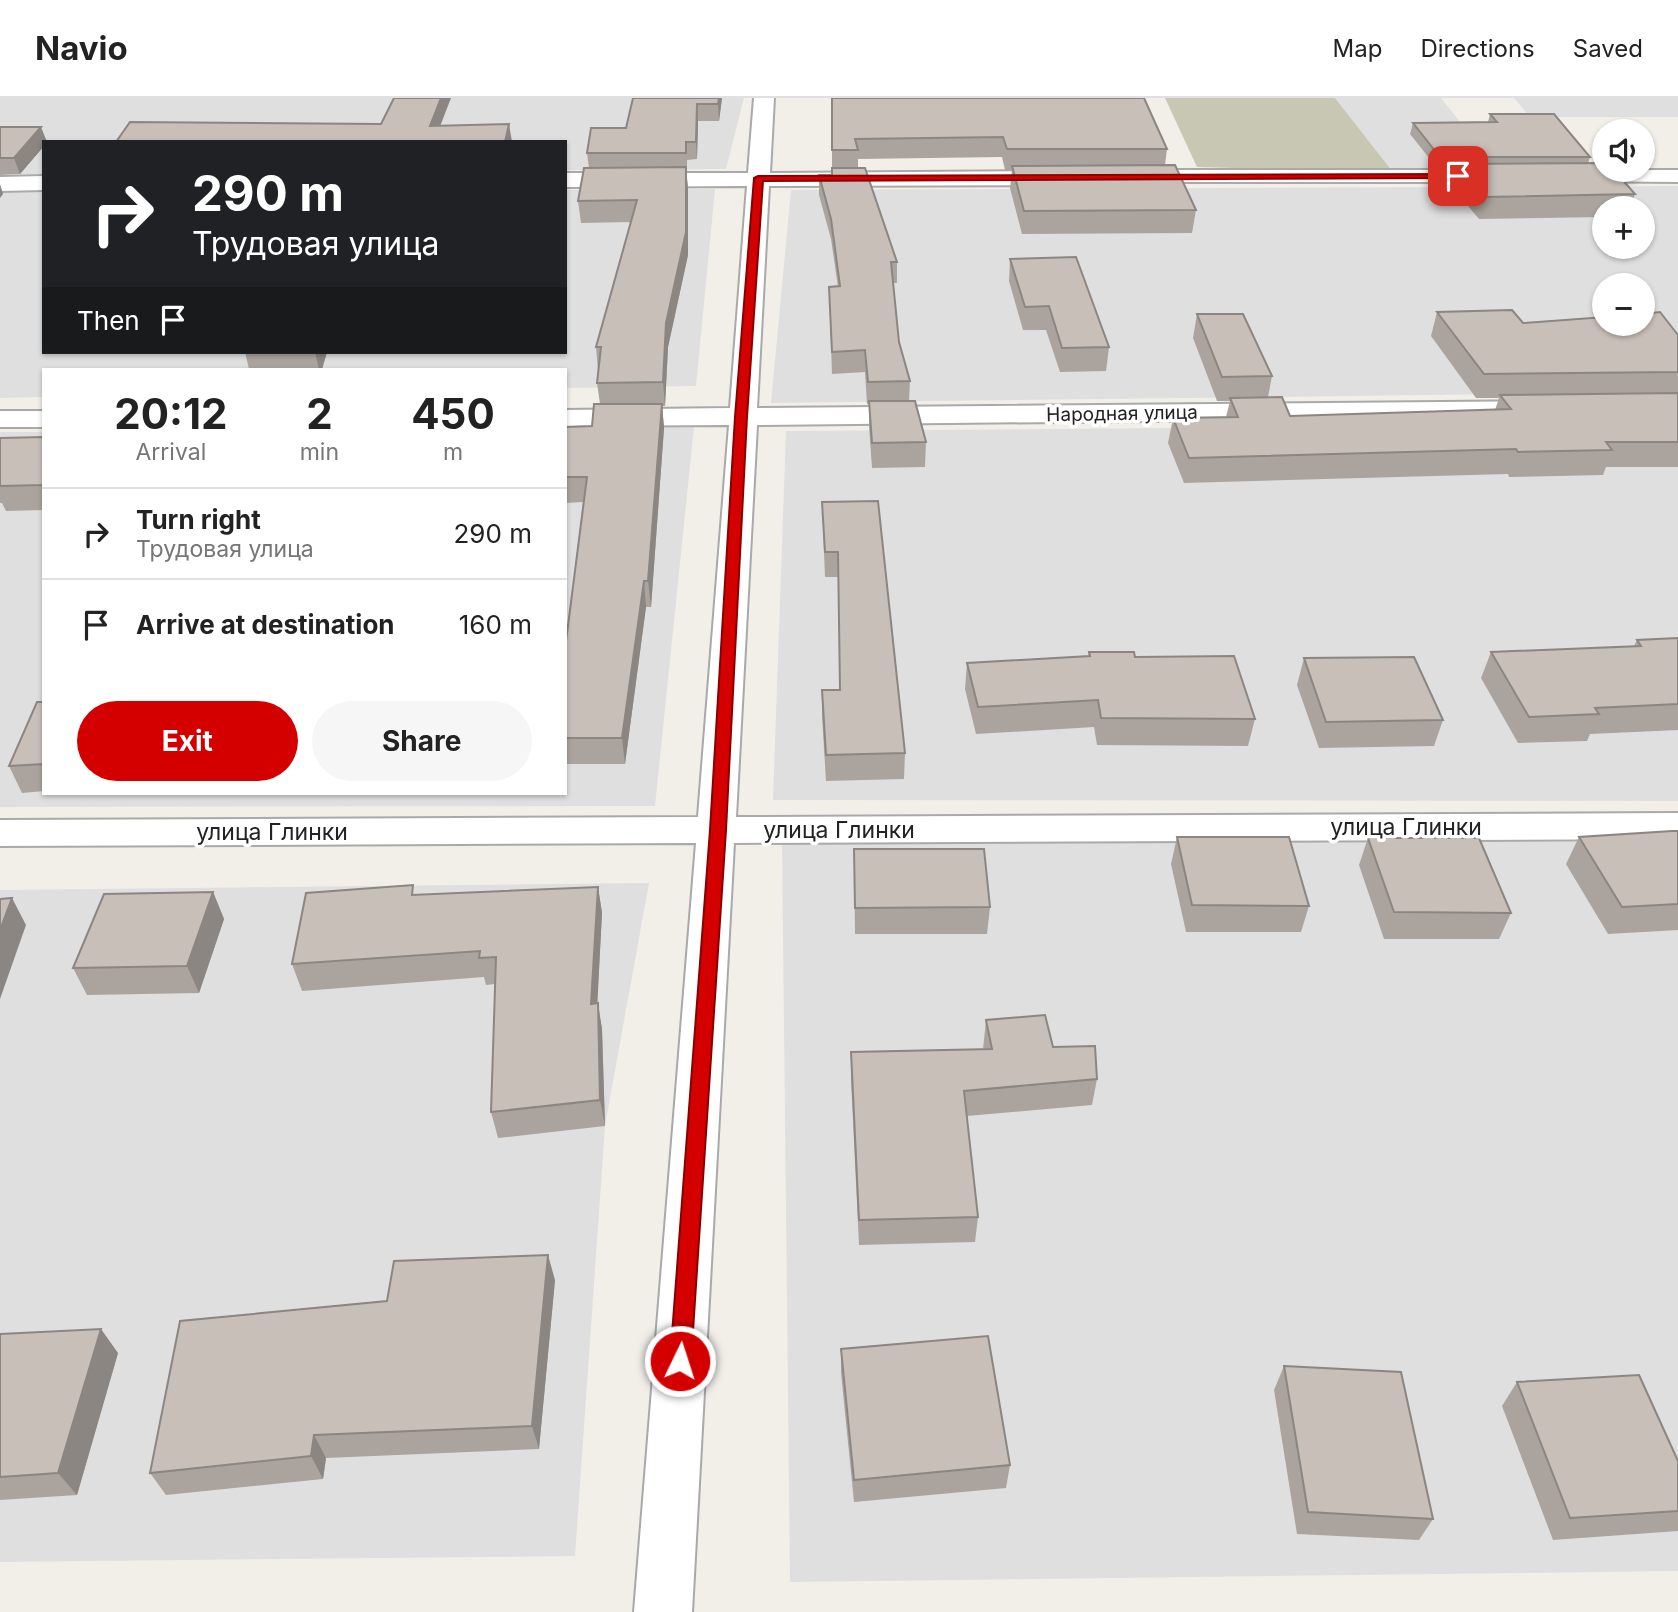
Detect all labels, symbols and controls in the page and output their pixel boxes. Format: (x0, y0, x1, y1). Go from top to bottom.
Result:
text: Navio (35, 28, 128, 68)
text: Map (1333, 34, 1382, 63)
text: Directions (1420, 34, 1535, 63)
text: Saved (1573, 34, 1643, 63)
map controls (1592, 119, 1655, 336)
button: sound (1592, 119, 1655, 182)
pin (1428, 146, 1488, 206)
icon: arrive (1439, 157, 1477, 195)
text: 290 m (192, 164, 344, 223)
icon: right (77, 168, 168, 259)
button: + (1592, 196, 1655, 259)
text: Трудовая улица (192, 224, 439, 263)
button: − (1592, 273, 1655, 336)
icon: arrive (154, 301, 192, 339)
text: Then (77, 305, 140, 336)
text: 20:12 (114, 388, 228, 439)
text: 2 (306, 388, 333, 439)
text: 450 (411, 388, 495, 439)
street label: Народная улица (1046, 401, 1198, 426)
text: Arrival (135, 438, 206, 466)
text: min (300, 438, 339, 466)
text: m (443, 438, 463, 466)
text: Turn right (136, 504, 261, 535)
icon: right (77, 515, 115, 553)
text: 290 m (454, 518, 532, 549)
text: Трудовая улица (136, 535, 314, 563)
icon: arrive (77, 606, 115, 644)
text: Arrive at destination (136, 609, 395, 640)
text: 160 m (459, 609, 532, 640)
button: Exit (77, 701, 298, 781)
button: Share (312, 701, 532, 781)
street label: улица Глинки (1330, 813, 1482, 841)
street label: улица Глинки (763, 816, 915, 844)
street label: улица Глинки (196, 818, 348, 846)
position arrow (643, 1324, 717, 1398)

